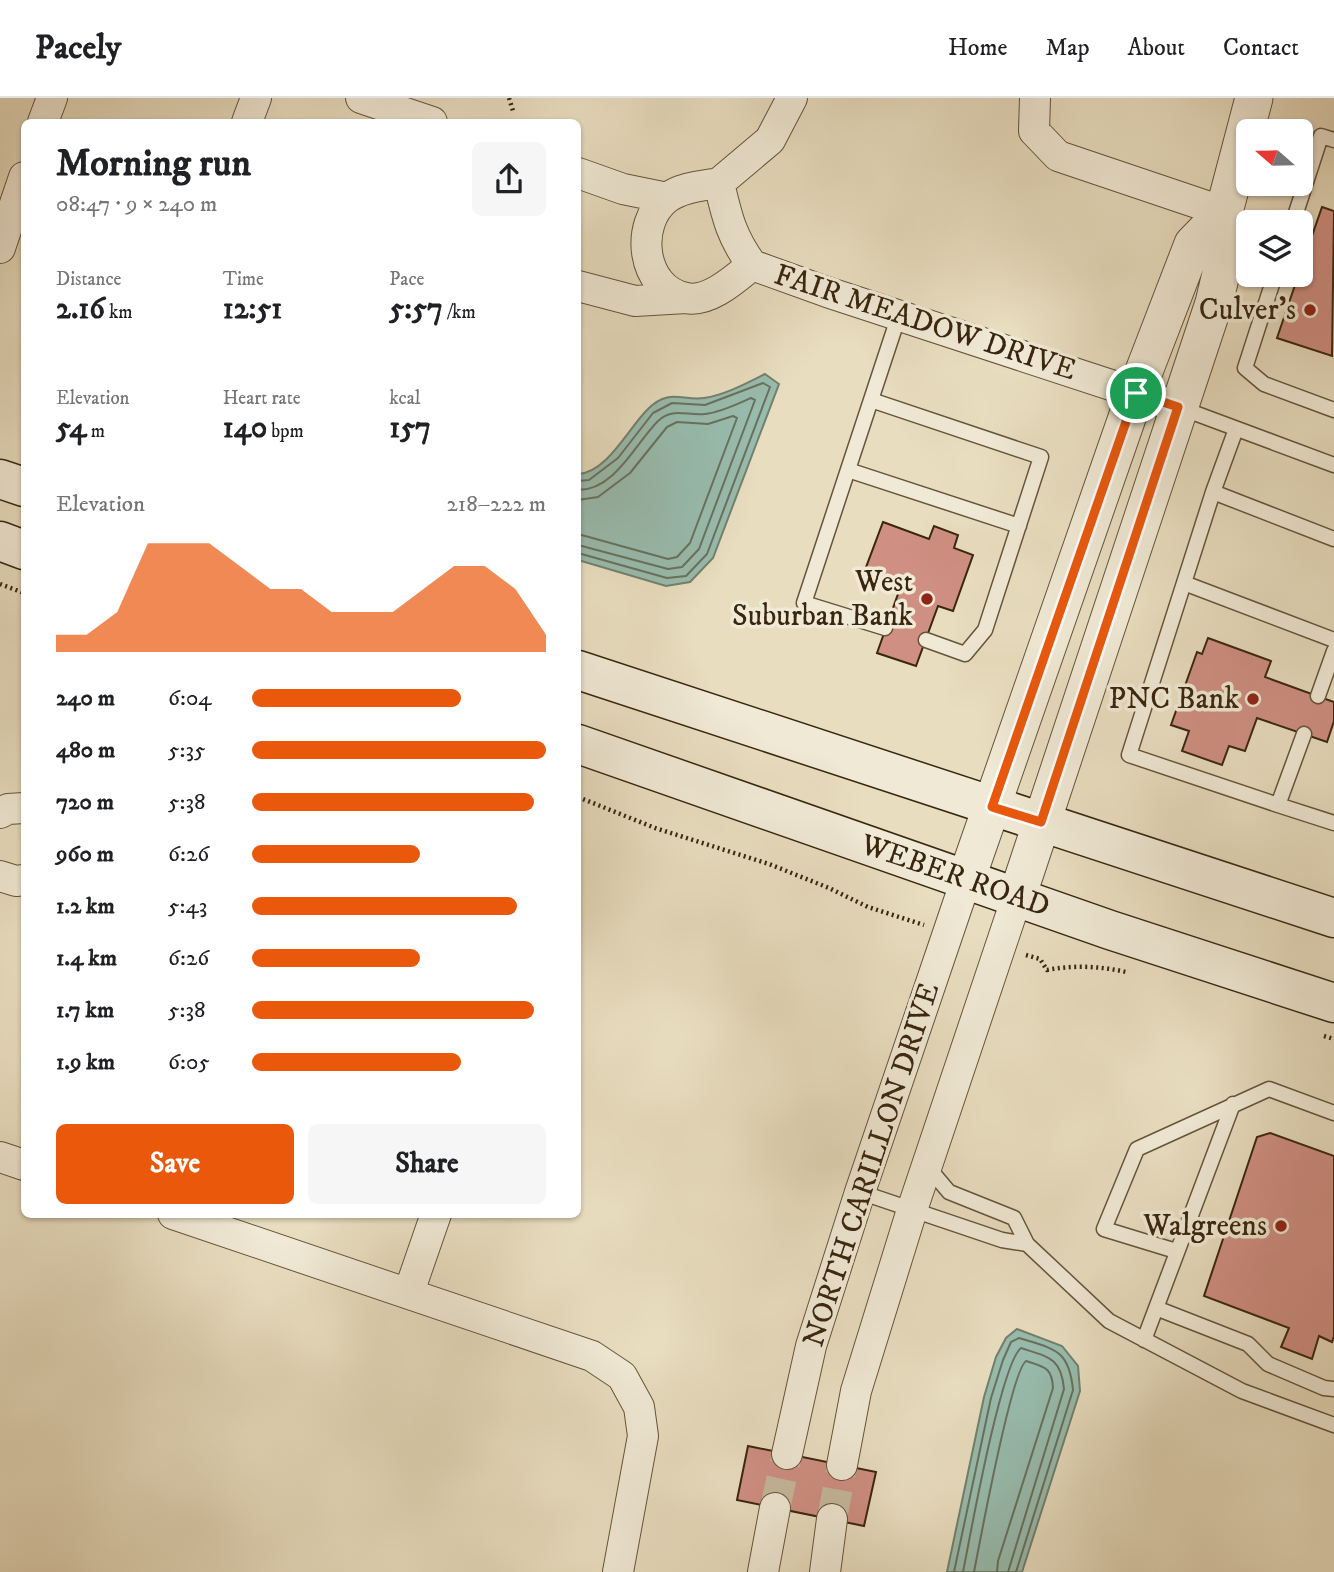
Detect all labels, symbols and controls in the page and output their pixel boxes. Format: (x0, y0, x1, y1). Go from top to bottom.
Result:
text: Pacely (35, 28, 121, 69)
text: Home (948, 33, 1007, 63)
text: Map (1045, 33, 1090, 63)
text: About (1128, 33, 1185, 63)
text: Contact (1223, 33, 1299, 63)
north arrow (1236, 119, 1312, 196)
map controls (1236, 119, 1313, 287)
text: Morning run (56, 140, 251, 188)
button: share (472, 142, 546, 216)
text: 08:47 · 9 × 240 m (56, 190, 217, 219)
button: layers (1236, 210, 1313, 287)
street label: FAIR MEADOW DRIVE (770, 257, 1080, 389)
text: Distance (56, 268, 121, 291)
text: Time (223, 268, 264, 291)
text: Pace (389, 268, 424, 291)
text: 2.16 (56, 291, 105, 328)
text: 12:51 (223, 291, 282, 328)
text: 5:57 (389, 291, 443, 328)
place label: Culver's (1199, 292, 1296, 329)
text: km (105, 301, 133, 324)
text: /km (443, 301, 476, 324)
marker: Culver's (1302, 302, 1318, 318)
pin (1106, 363, 1166, 423)
icon: arrive (1117, 374, 1155, 412)
text: Elevation (56, 387, 130, 410)
text: Heart rate (223, 387, 301, 410)
text: kcal (389, 387, 421, 410)
text: 54 (56, 410, 87, 447)
text: 140 (223, 410, 267, 447)
text: 157 (389, 410, 431, 447)
text: m (87, 420, 105, 443)
text: bpm (267, 420, 304, 443)
text: Elevation (56, 490, 145, 519)
text: 218–222 m (447, 490, 546, 519)
place label: West Suburban Bank (732, 564, 913, 635)
marker: West Suburban Bank (919, 591, 935, 607)
place label: PNC Bank (1109, 681, 1239, 718)
text: 240 m (56, 684, 115, 713)
text: 6:04 (168, 684, 212, 713)
marker: PNC Bank (1245, 691, 1261, 707)
text: 480 m (56, 736, 115, 765)
text: 5:35 (168, 736, 205, 765)
text: 720 m (56, 788, 114, 817)
text: 5:38 (168, 788, 206, 817)
street label: WEBER ROAD (855, 826, 1054, 926)
text: 960 m (56, 840, 114, 869)
text: 6:26 (168, 840, 209, 869)
text: 1.2 km (56, 892, 115, 921)
text: 5:43 (168, 892, 207, 921)
text: 1.4 km (56, 944, 117, 973)
text: 6:26 (168, 944, 209, 973)
street label: NORTH CARILLON DRIVE (796, 978, 948, 1352)
text: 1.7 km (56, 996, 114, 1025)
text: 5:38 (168, 996, 206, 1025)
text: 1.9 km (56, 1048, 115, 1077)
text: 6:05 (168, 1048, 210, 1077)
button: Save (56, 1124, 294, 1204)
button: Share (308, 1124, 546, 1204)
place label: Walgreens (1142, 1208, 1267, 1245)
marker: Walgreens (1273, 1218, 1289, 1234)

